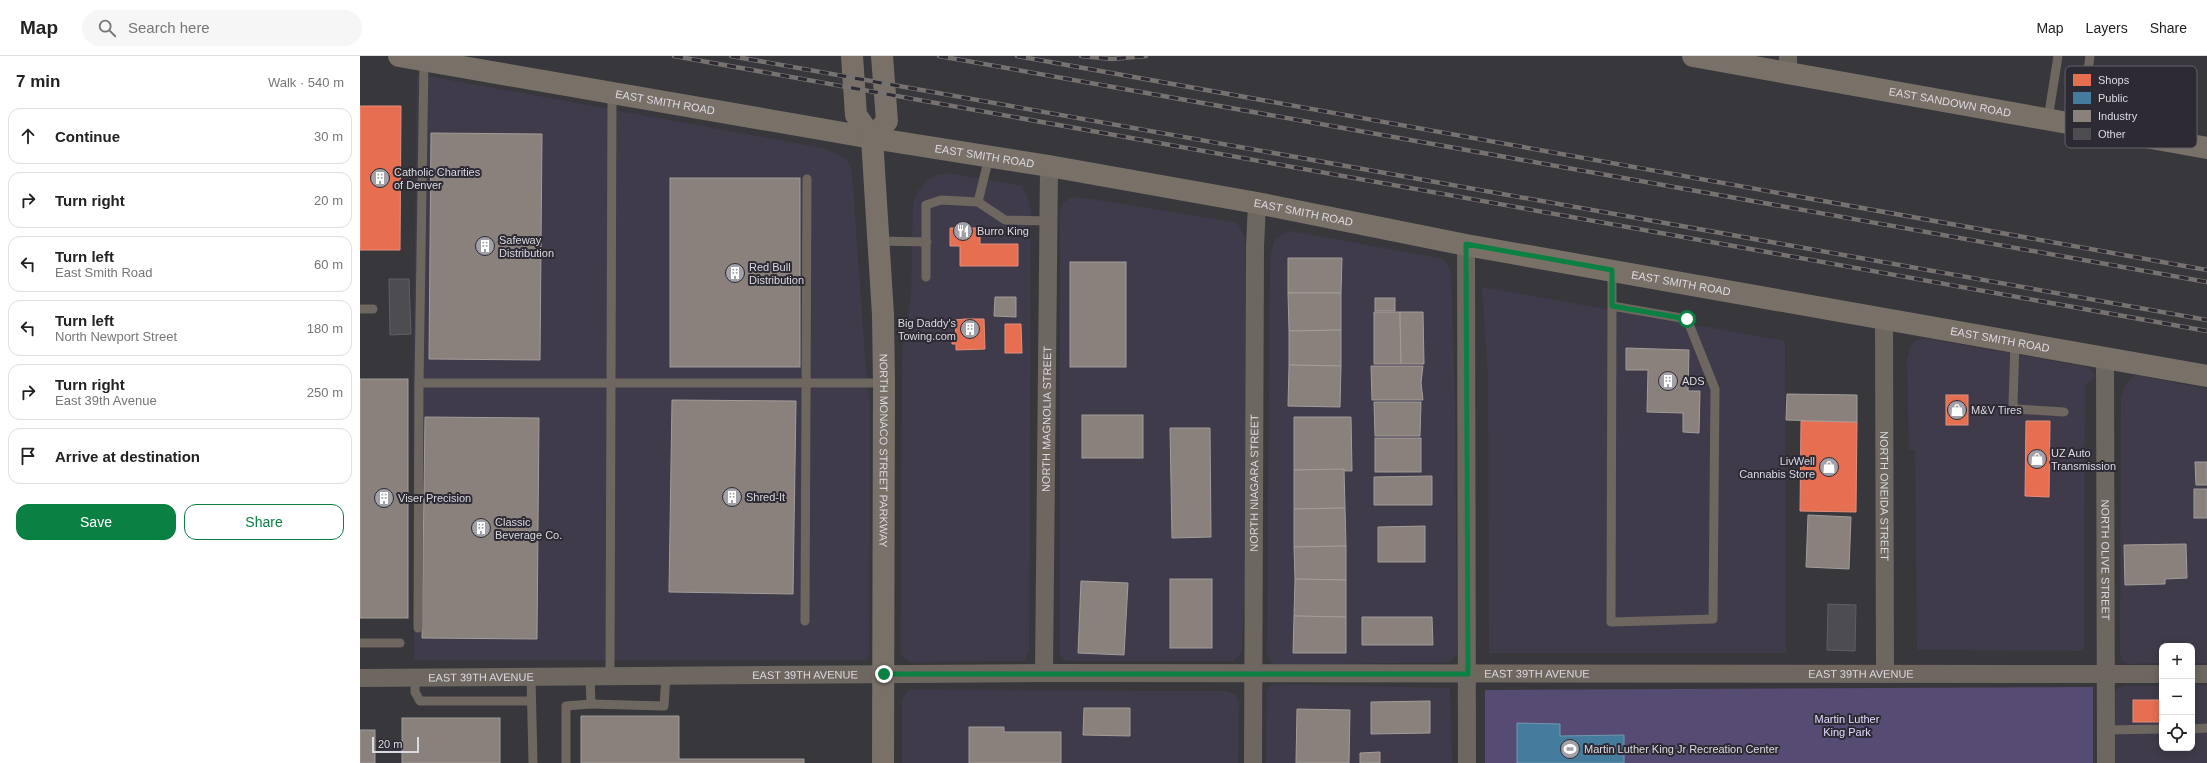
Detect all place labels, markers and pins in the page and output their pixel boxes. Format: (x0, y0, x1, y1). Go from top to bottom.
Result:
place label: Catholic Charities of Denver (394, 166, 481, 191)
building icon: Catholic Charities of Denver (369, 167, 391, 189)
restaurant icon: Burro King (952, 220, 974, 242)
place label: Burro King (977, 225, 1029, 237)
place label: Safeway Distribution (499, 234, 554, 259)
building icon: Safeway Distribution (474, 235, 496, 257)
place label: Red Bull Distribution (749, 261, 804, 286)
building icon: Red Bull Distribution (724, 262, 746, 284)
place label: Big Daddy's Towing.com (898, 317, 956, 342)
building icon: Big Daddy's Towing.com (959, 318, 981, 340)
building icon: ADS (1657, 370, 1679, 392)
place label: ADS (1682, 375, 1705, 387)
shop icon: M&V Tires (1946, 399, 1968, 421)
place label: M&V Tires (1971, 404, 2022, 416)
place label: UZ Auto Transmission (2051, 447, 2116, 472)
shop icon: UZ Auto Transmission (2026, 448, 2048, 470)
place label: LivWell Cannabis Store (1739, 455, 1815, 480)
shop icon: LivWell Cannabis Store (1818, 456, 1840, 478)
building icon: Shred-It (721, 486, 743, 508)
building icon: Viser Precision (373, 487, 395, 509)
place label: Shred-It (746, 491, 785, 503)
place label: Viser Precision (398, 492, 471, 504)
place label: Classic Beverage Co. (495, 516, 562, 541)
building icon: Classic Beverage Co. (470, 517, 492, 539)
sports icon: Martin Luther King Jr Recreation Center (1559, 738, 1581, 760)
place label: Martin Luther King Jr Recreation Center (1584, 743, 1779, 755)

